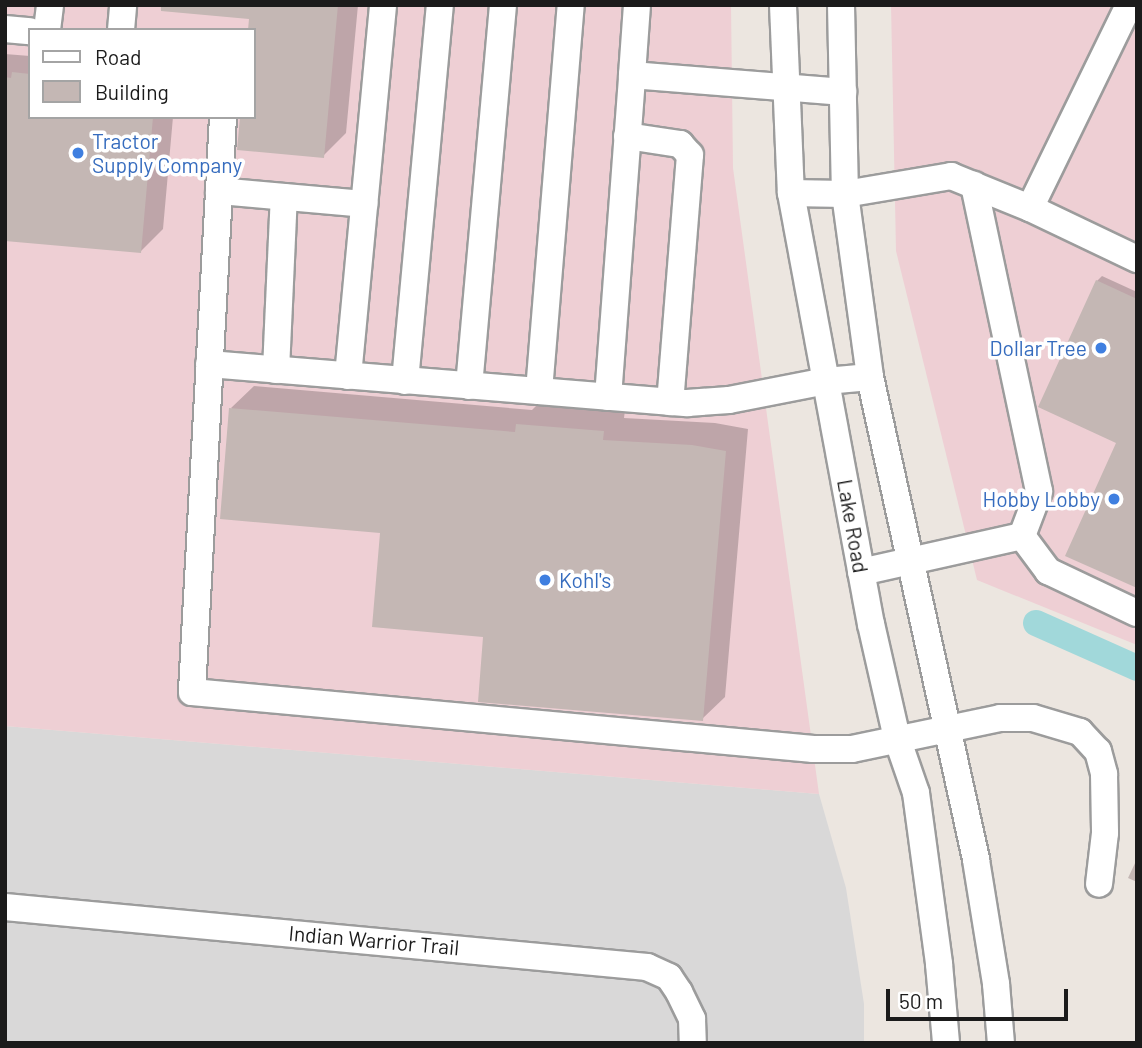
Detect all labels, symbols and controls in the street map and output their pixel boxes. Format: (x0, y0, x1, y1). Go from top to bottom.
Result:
legend (28, 28, 256, 119)
text: Road (95, 44, 141, 69)
text: Building (95, 79, 169, 104)
place label: Tractor Supply Company (92, 128, 242, 178)
marker: Tractor Supply Company (70, 145, 86, 161)
place label: Dollar Tree (990, 335, 1087, 361)
marker: Dollar Tree (1093, 340, 1109, 356)
street label: Lake Road (832, 477, 874, 575)
place label: Hobby Lobby (982, 486, 1100, 512)
marker: Hobby Lobby (1106, 491, 1122, 507)
place label: Kohl's (559, 567, 611, 593)
marker: Kohl's (537, 572, 553, 588)
street label: Indian Warrior Trail (288, 920, 460, 960)
scale bar (890, 974, 1072, 1018)
text: 50 m (899, 988, 943, 1013)

